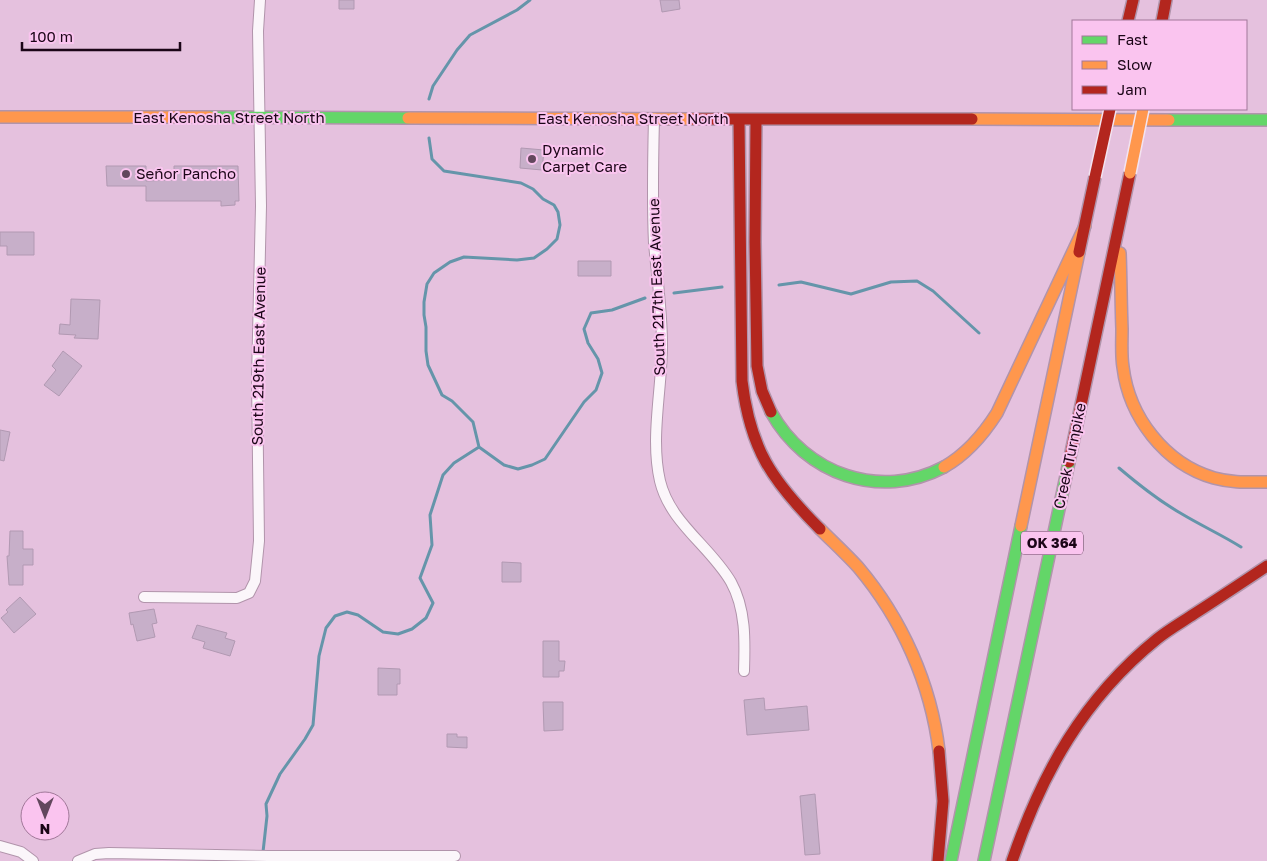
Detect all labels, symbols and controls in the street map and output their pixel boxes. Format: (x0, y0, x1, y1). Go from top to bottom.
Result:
scale bar (22, 20, 180, 52)
legend (1072, 20, 1247, 110)
text: 100 m (30, 27, 73, 45)
text: Fast (1117, 30, 1148, 48)
text: Slow (1117, 55, 1152, 73)
text: Jam (1117, 80, 1147, 98)
street label: East Kenosha Street North (133, 108, 325, 126)
street label: East Kenosha Street North (537, 109, 729, 127)
place label: Dynamic Carpet Care (542, 140, 628, 175)
marker: Dynamic Carpet Care (526, 153, 538, 165)
place label: Señor Pancho (136, 164, 236, 182)
marker: Señor Pancho (120, 168, 132, 180)
street label: South 217th East Avenue (644, 198, 668, 376)
street label: South 219th East Avenue (247, 266, 269, 446)
street label: Creek Turnpike (1049, 401, 1089, 510)
road number: OK 364 (1021, 532, 1083, 554)
north arrow (20, 791, 70, 841)
text: N (40, 821, 50, 838)

